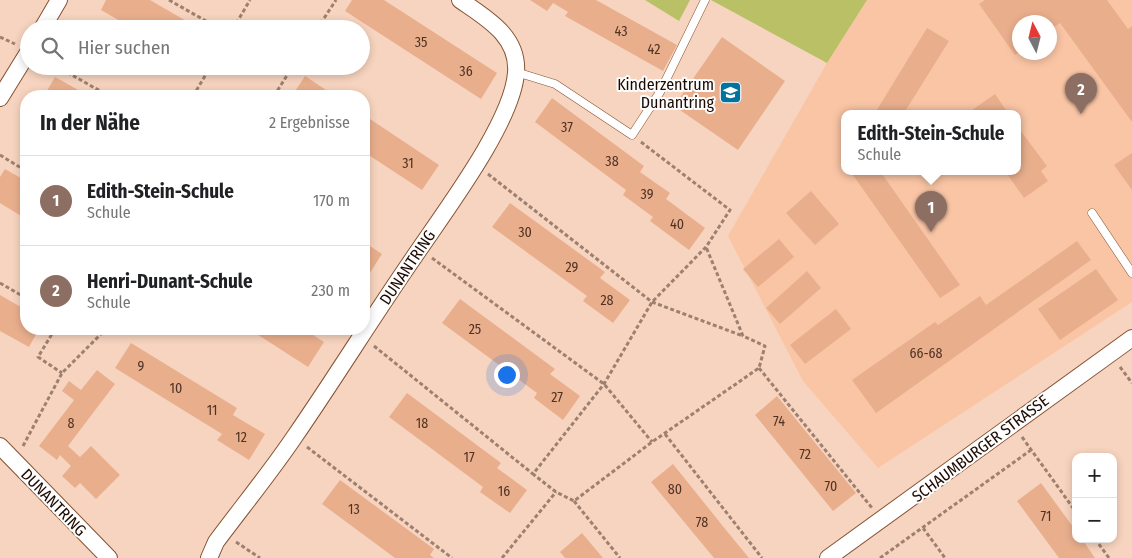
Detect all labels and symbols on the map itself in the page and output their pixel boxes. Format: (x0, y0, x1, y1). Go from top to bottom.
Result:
north arrow (1012, 15, 1057, 60)
house number: 43 (615, 23, 627, 40)
house number: 35 (415, 34, 427, 51)
house number: 42 (648, 41, 660, 58)
house number: 36 (459, 63, 473, 80)
pin: 2 (1065, 73, 1097, 114)
place label: Kinderzentrum Dunantring (617, 75, 714, 112)
school or university icon: Kinderzentrum Dunantring (718, 81, 742, 105)
house number: 37 (561, 119, 573, 136)
house number: 38 (605, 153, 619, 170)
house number: 31 (402, 155, 414, 172)
house number: 39 (641, 186, 654, 203)
pin: 1 (915, 191, 947, 232)
house number: 40 (670, 216, 684, 233)
house number: 30 (518, 224, 532, 241)
street label: DUNANTRING (376, 226, 439, 308)
house number: 29 (566, 259, 579, 276)
house number: 28 (600, 292, 614, 309)
house number: 25 (469, 321, 481, 338)
house number: 66-68 (910, 345, 943, 362)
house number: 9 (138, 358, 145, 375)
your location (494, 362, 520, 388)
house number: 10 (170, 380, 182, 397)
house number: 27 (551, 389, 563, 406)
street label: SCHAUMBURGER STRASSE (908, 391, 1052, 506)
house number: 11 (207, 402, 217, 419)
house number: 74 (773, 413, 785, 430)
house number: 8 (68, 415, 75, 432)
house number: 18 (416, 415, 428, 432)
house number: 12 (235, 429, 247, 446)
house number: 72 (799, 446, 811, 463)
house number: 17 (463, 449, 475, 466)
street label: DUNANTRING (17, 465, 90, 540)
house number: 70 (825, 478, 837, 495)
house number: 80 (668, 481, 682, 498)
house number: 16 (498, 483, 510, 500)
house number: 13 (348, 501, 360, 518)
house number: 71 (1041, 508, 1051, 525)
house number: 78 (696, 514, 708, 531)

